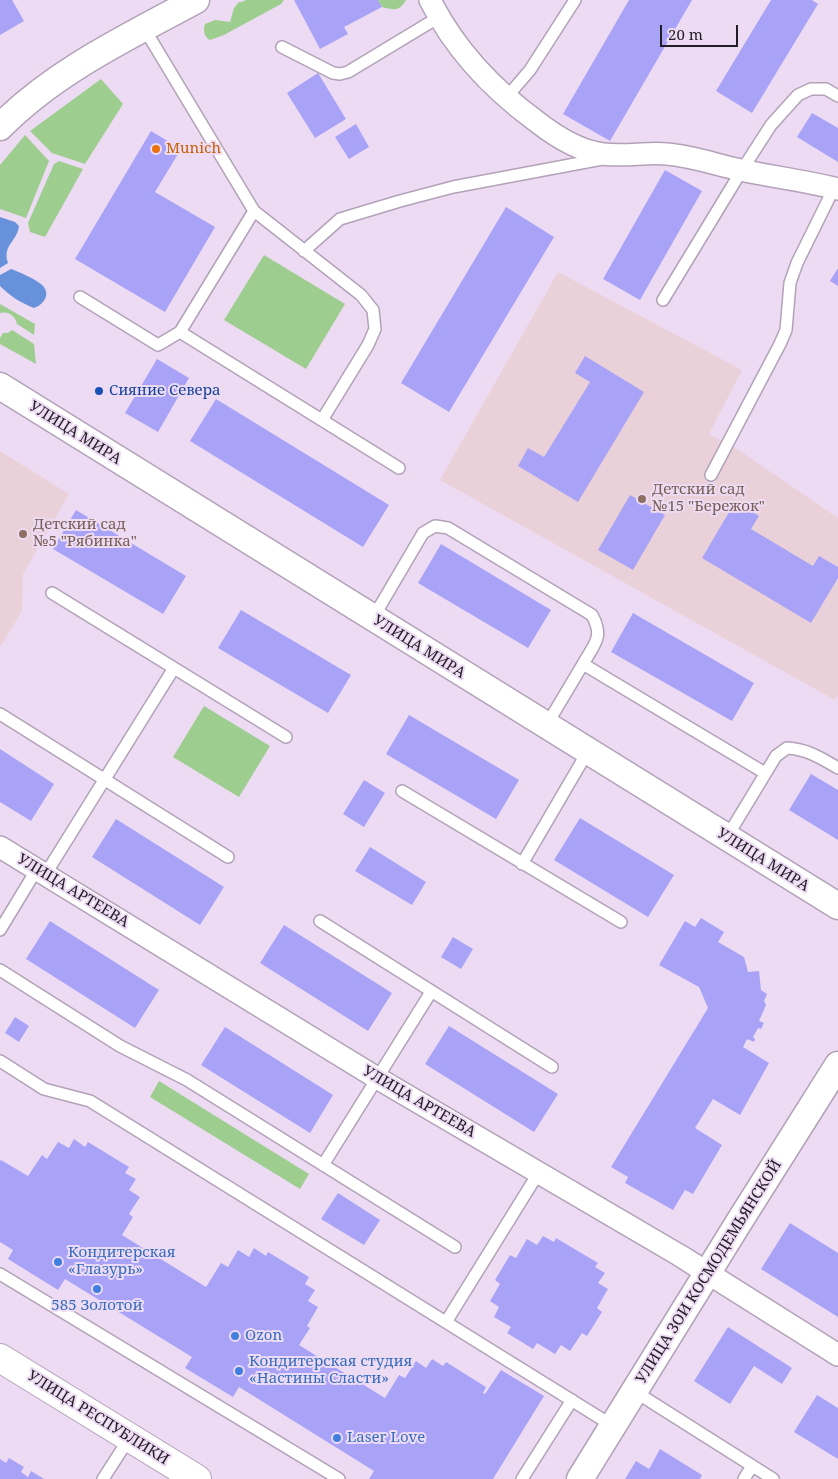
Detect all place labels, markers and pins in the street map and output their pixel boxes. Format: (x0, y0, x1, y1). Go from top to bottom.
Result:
place label: Munich (166, 140, 221, 158)
marker: Munich (150, 143, 162, 155)
place label: Сияние Cевера (109, 382, 221, 400)
marker: Сияние Cевера (93, 385, 105, 397)
place label: Детский сад №15 "Бережок" (652, 481, 765, 516)
marker: Детский сад №15 "Бережок" (636, 493, 648, 505)
place label: Детский сад №5 "Рябинка" (33, 516, 137, 551)
marker: Детский сад №5 "Рябинка" (17, 528, 29, 540)
place label: Кондитерская «Глазурь» (68, 1244, 176, 1279)
marker: Кондитерская «Глазурь» (52, 1256, 64, 1268)
marker: 585 Золотой (91, 1283, 103, 1295)
place label: 585 Золотой (51, 1297, 143, 1315)
place label: Ozon (245, 1327, 282, 1345)
marker: Ozon (229, 1330, 241, 1342)
place label: Кондитерская студия «Настины Сласти» (249, 1353, 412, 1388)
marker: Кондитерская студия «Настины Сласти» (233, 1365, 245, 1377)
place label: Laser Love (347, 1429, 425, 1447)
marker: Laser Love (331, 1432, 343, 1444)

